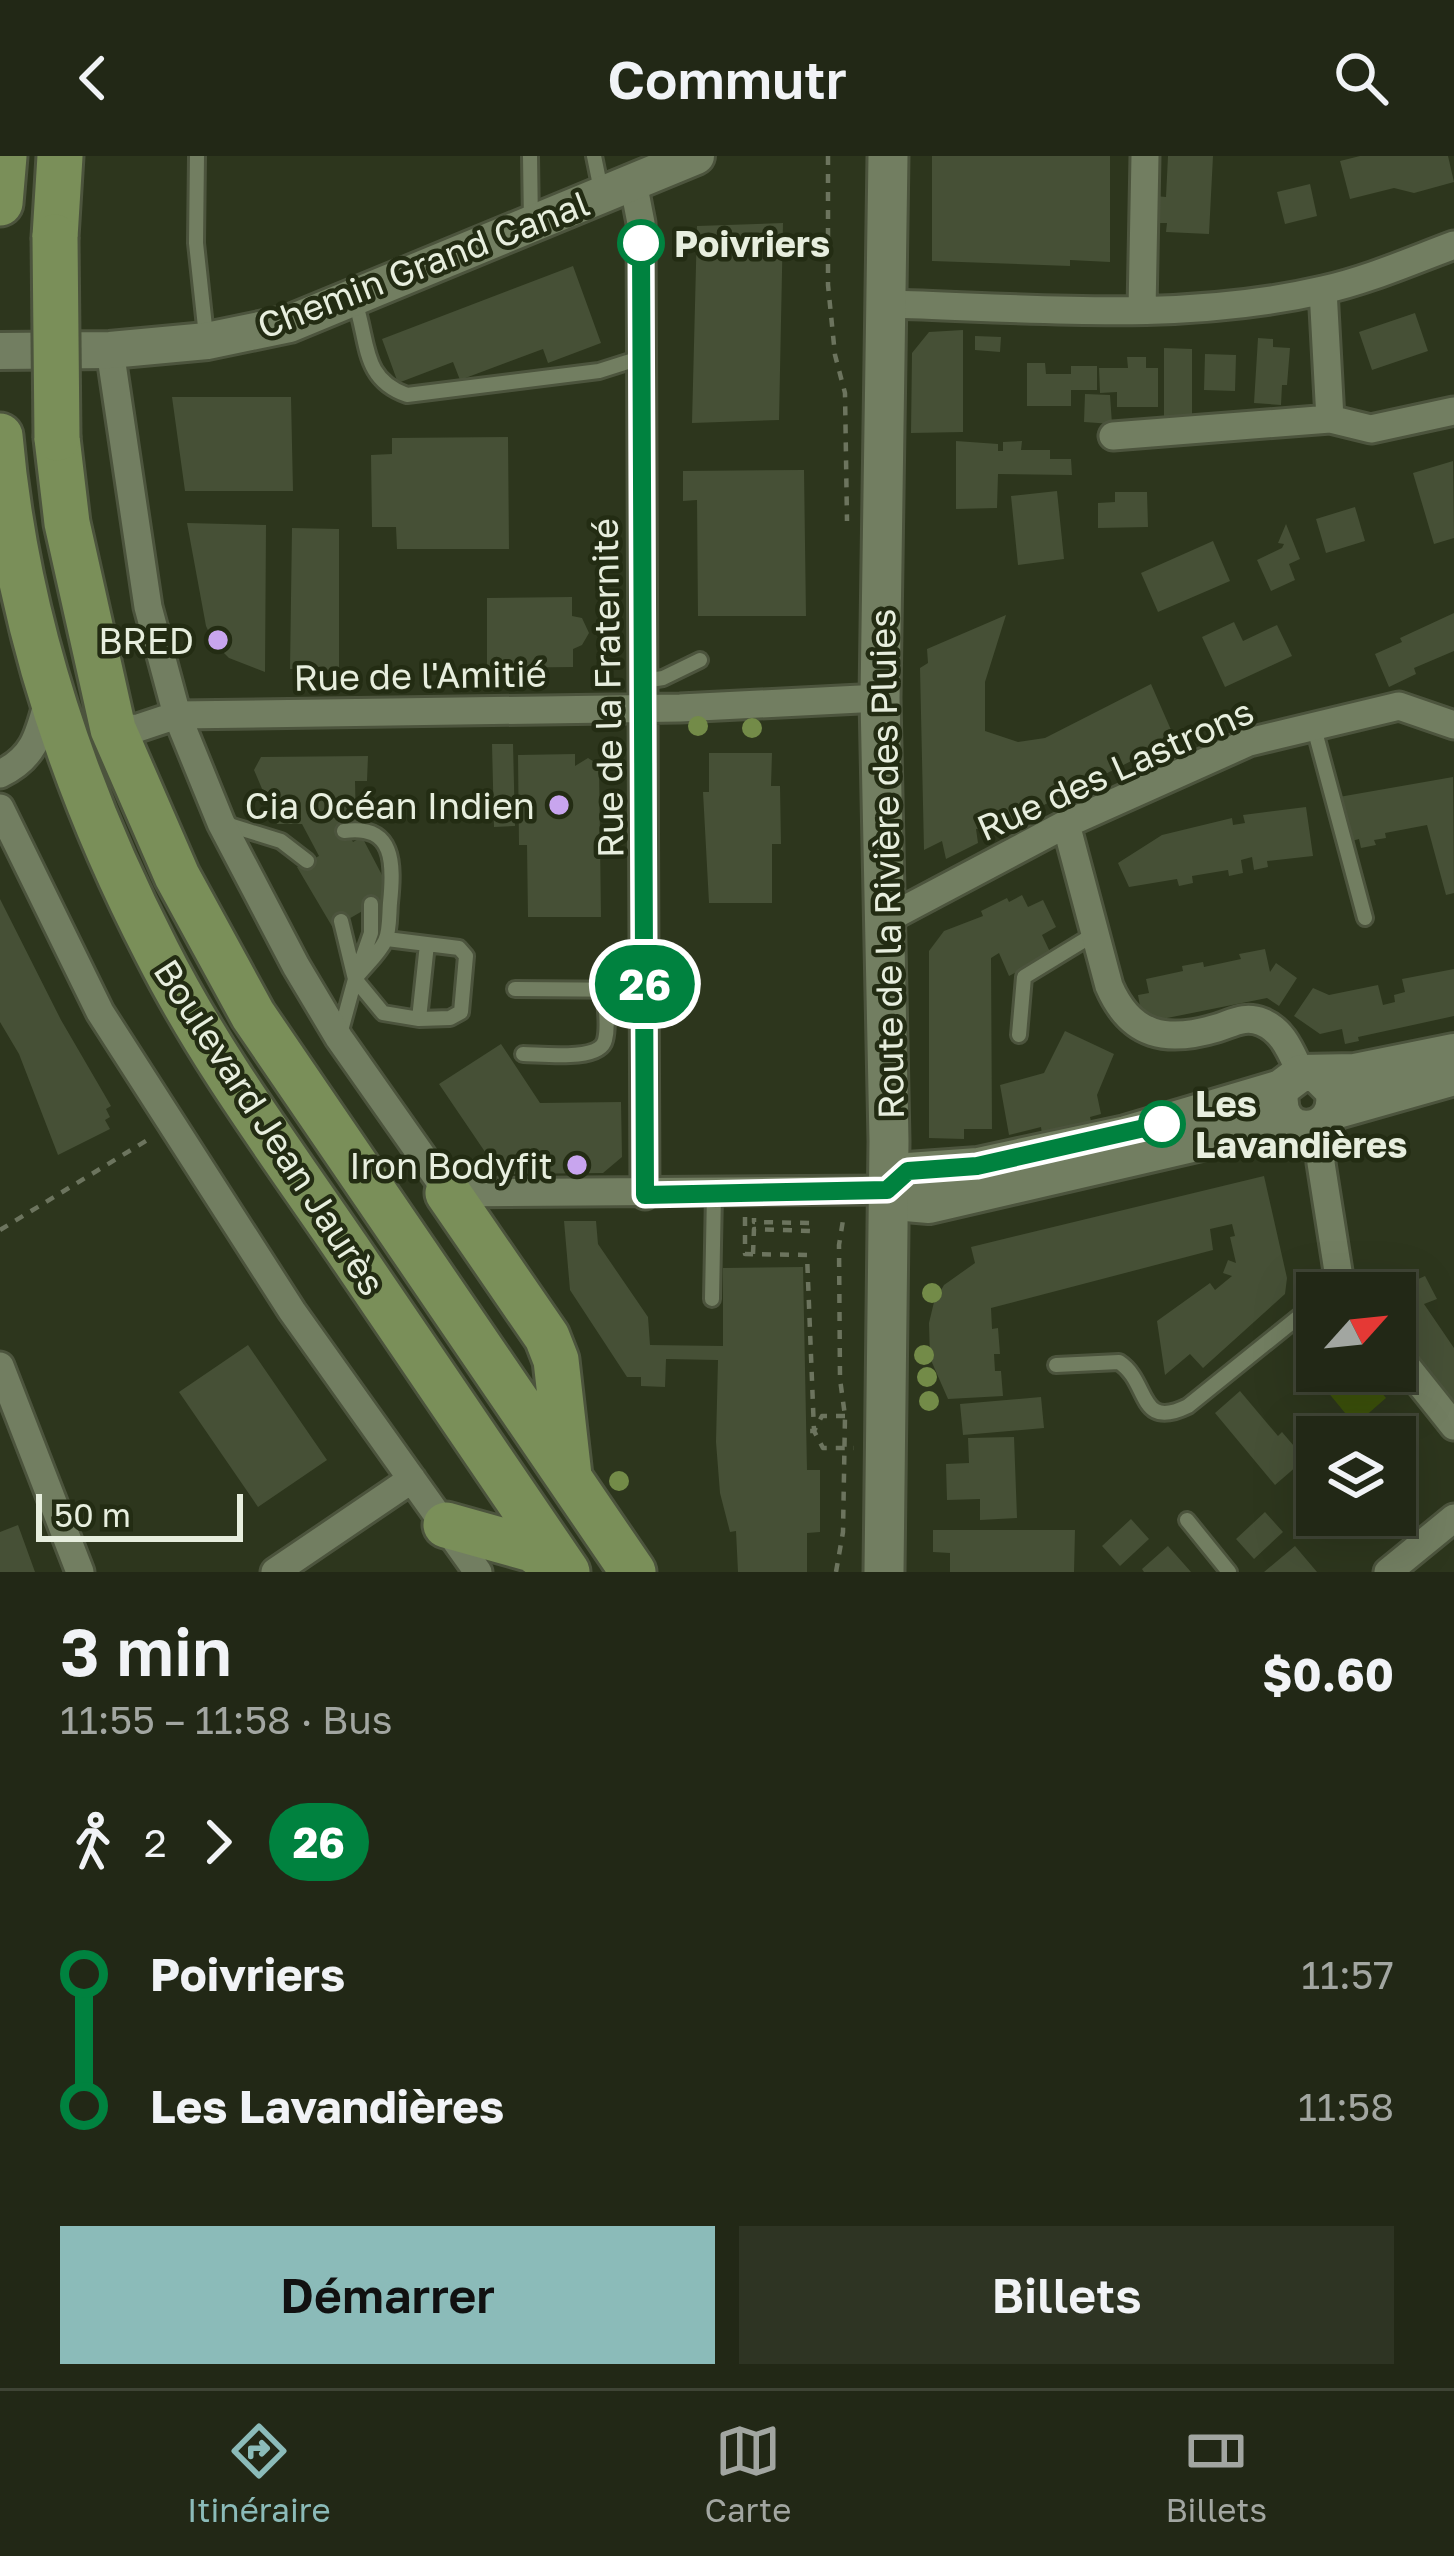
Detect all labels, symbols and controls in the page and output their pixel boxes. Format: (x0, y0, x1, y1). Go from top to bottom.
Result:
icon: back (60, 45, 126, 111)
icon: search (1328, 45, 1394, 111)
text: Commutr (607, 46, 847, 111)
street label: Chemin Grand Canal (251, 181, 595, 347)
marker: Poivriers (619, 221, 663, 265)
place label: Poivriers (674, 222, 830, 265)
street label: Rue de la Fraternité (583, 518, 631, 858)
street label: Route de la Rivière des Pluies (860, 608, 912, 1120)
place label: BRED (98, 619, 194, 662)
marker: BRED (205, 627, 231, 653)
street label: Rue de l'Amitié (293, 651, 547, 699)
street label: Rue des Lastrons (970, 689, 1260, 849)
place label: Cia Océan Indien (245, 784, 535, 827)
marker: Cia Océan Indien (546, 792, 572, 818)
line badge: 26 (591, 945, 699, 1023)
street label: Boulevard Jean Jaurès (145, 951, 395, 1303)
text: 26 (619, 959, 671, 1009)
place label: Les Lavandières (1195, 1082, 1407, 1166)
marker: Les Lavandières (1140, 1102, 1184, 1146)
place label: Iron Bodyfit (349, 1144, 553, 1187)
marker: Iron Bodyfit (564, 1152, 590, 1178)
north arrow (1296, 1272, 1416, 1392)
map controls (1296, 1272, 1416, 1536)
button: layers (1296, 1416, 1416, 1536)
scale bar (36, 1488, 243, 1541)
text: 50 m (54, 1495, 131, 1534)
text: 3 min (60, 1611, 232, 1691)
text: $0.60 (1262, 1647, 1394, 1701)
text: 11:55 – 11:58 · Bus (60, 1696, 392, 1743)
icon: walk (60, 1809, 126, 1875)
icon: forward (185, 1809, 251, 1875)
text: 26 (293, 1817, 345, 1867)
text: 2 (144, 1819, 167, 1866)
text: Poivriers (150, 1947, 345, 2001)
text: 11:57 (1301, 1951, 1394, 1998)
text: Les Lavandières (150, 2079, 504, 2133)
text: 11:58 (1298, 2083, 1394, 2130)
button: Démarrer (60, 2226, 715, 2364)
button: Billets (739, 2226, 1394, 2364)
tab: Itinéraire (187, 2418, 331, 2529)
tab: Carte (704, 2418, 791, 2529)
tab: Billets (1165, 2418, 1267, 2529)

